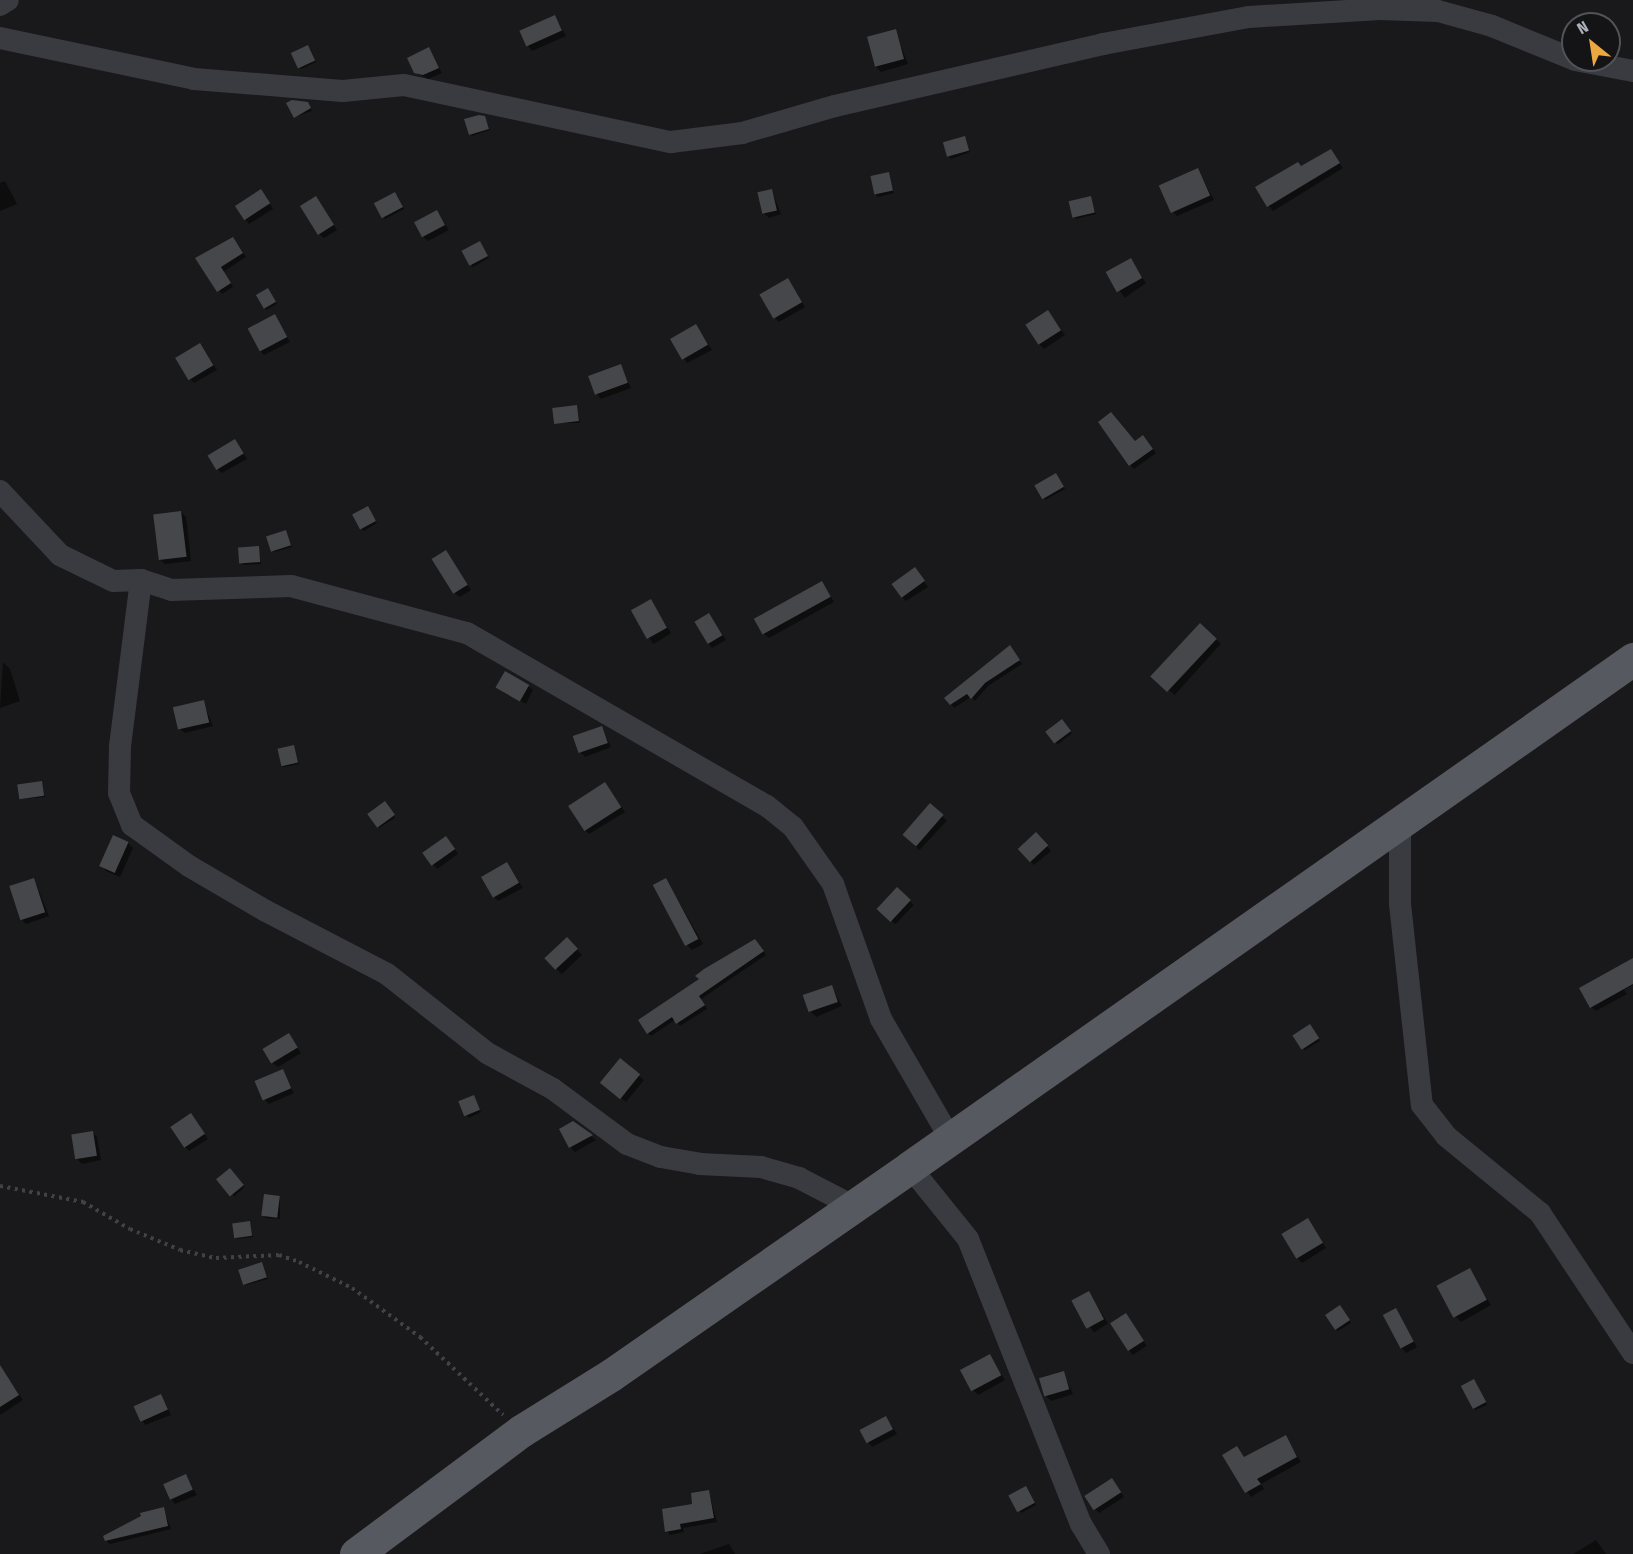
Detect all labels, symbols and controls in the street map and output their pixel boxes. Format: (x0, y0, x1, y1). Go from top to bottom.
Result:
north arrow (1561, 12, 1621, 72)
text: N (1574, 17, 1592, 38)

